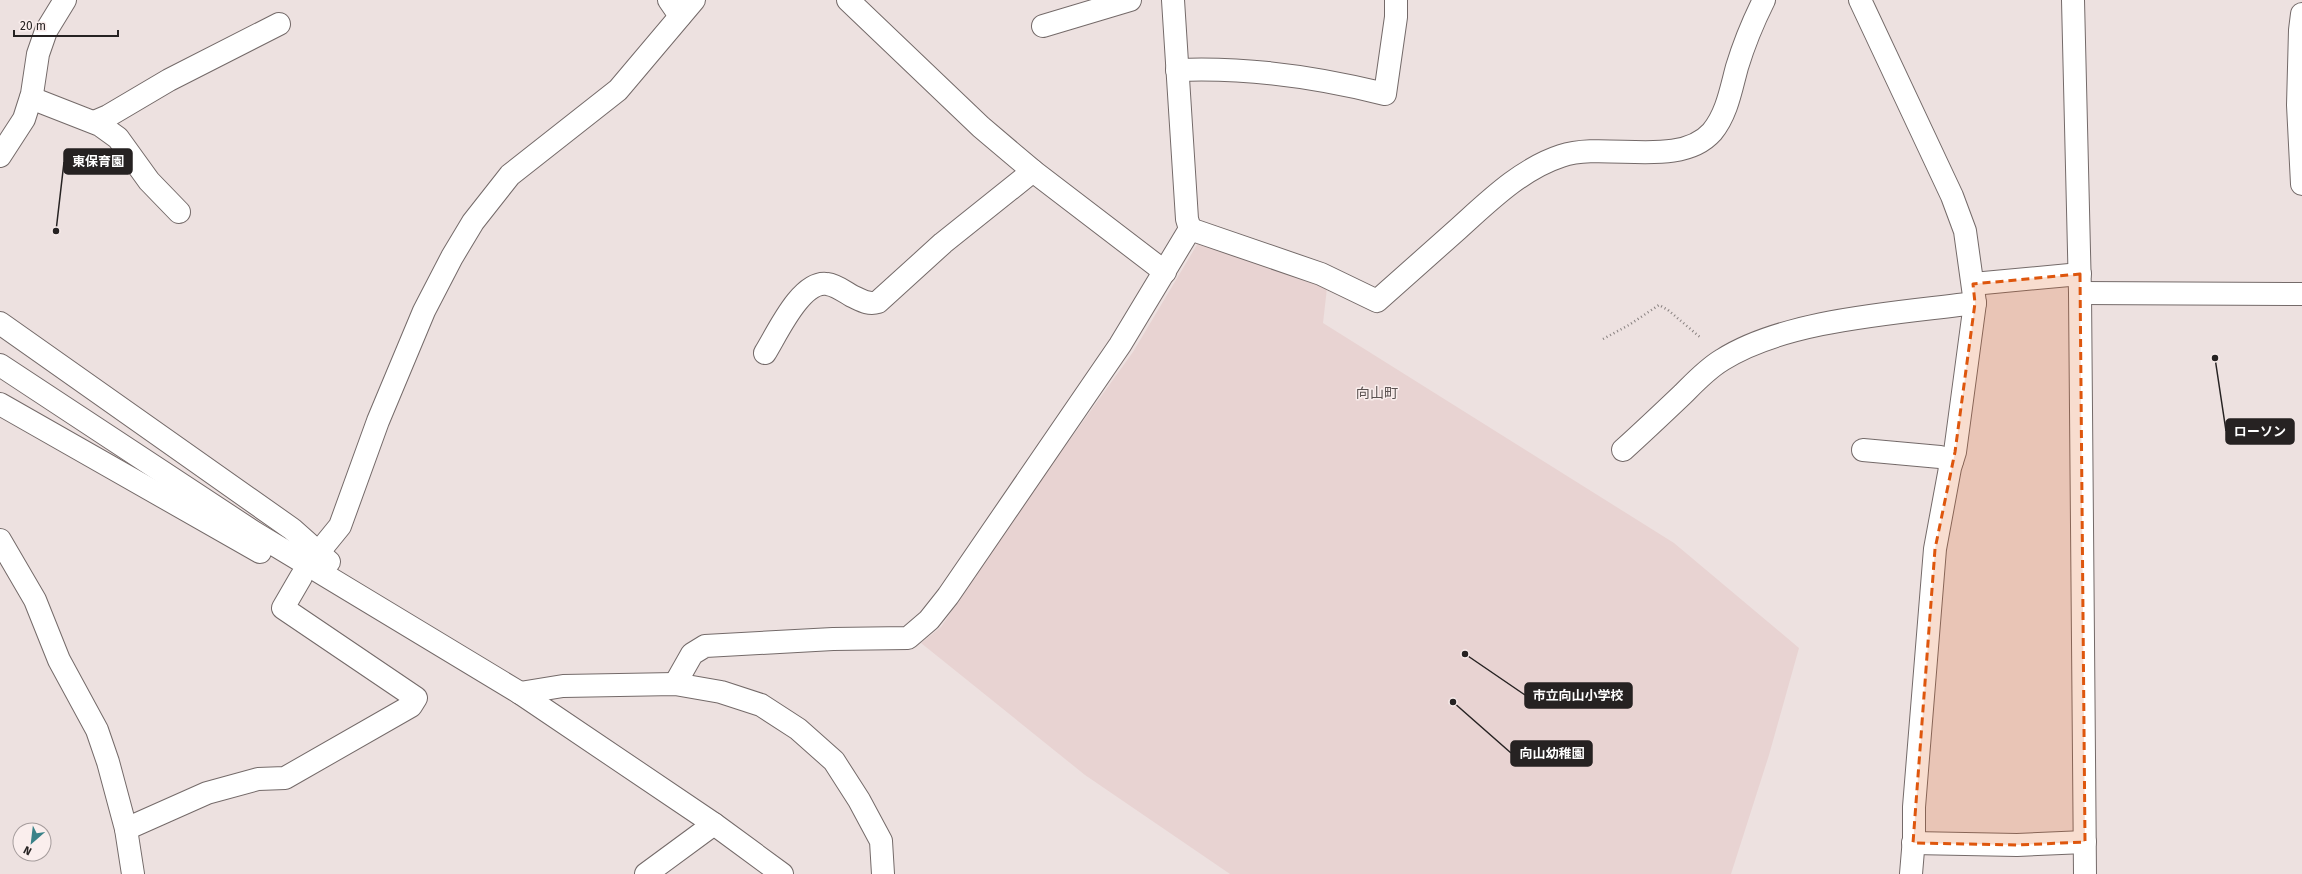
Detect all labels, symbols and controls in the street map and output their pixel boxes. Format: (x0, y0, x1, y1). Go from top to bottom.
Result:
scale bar (14, 12, 118, 38)
text: 20 m (20, 19, 46, 33)
callout: 東保育園 (64, 149, 132, 174)
text: 東保育園 (72, 154, 124, 169)
district label: 向山町 (1356, 385, 1398, 402)
callout: ローソン (2226, 419, 2294, 444)
text: ローソン (2234, 424, 2286, 439)
callout: 市立向山小学校 (1525, 683, 1632, 708)
text: 市立向山小学校 (1532, 688, 1624, 703)
callout: 向山幼稚園 (1511, 741, 1592, 766)
text: 向山幼稚園 (1519, 746, 1585, 761)
north arrow (12, 822, 52, 862)
text: N (21, 843, 34, 858)

